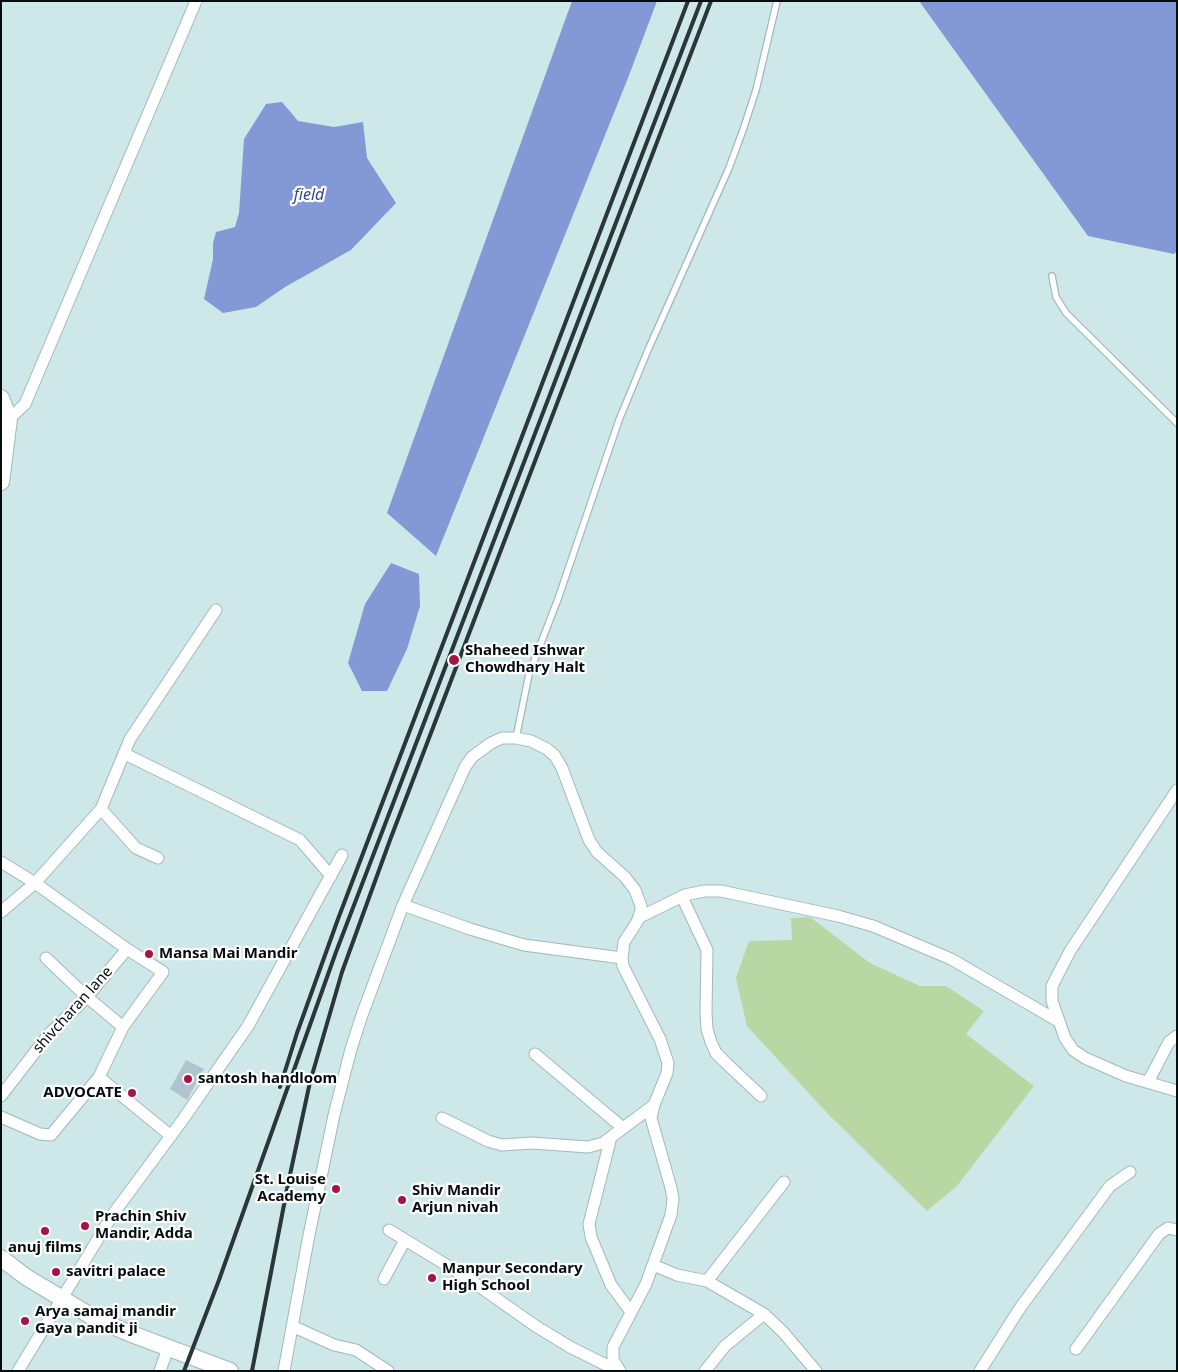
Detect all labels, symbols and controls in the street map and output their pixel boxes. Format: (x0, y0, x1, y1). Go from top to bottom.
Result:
water label: field (294, 185, 324, 205)
place label: Shaheed Ishwar Chowdhary Halt (465, 642, 585, 677)
marker: Shaheed Ishwar Chowdhary Halt (447, 653, 461, 667)
place label: Mansa Mai Mandir (159, 945, 297, 963)
marker: Mansa Mai Mandir (143, 948, 155, 960)
street label: shivcharan lane (29, 963, 117, 1057)
place label: santosh handloom (198, 1070, 337, 1088)
marker: santosh handloom (182, 1073, 194, 1085)
place label: ADVOCATE (43, 1084, 122, 1102)
marker: ADVOCATE (126, 1087, 138, 1099)
place label: St. Louise Academy (255, 1171, 326, 1206)
place label: Shiv Mandir Arjun nivah (412, 1182, 501, 1217)
marker: St. Louise Academy (330, 1183, 342, 1195)
marker: Shiv Mandir Arjun nivah (396, 1194, 408, 1206)
place label: Prachin Shiv Mandir, Adda (95, 1208, 193, 1243)
marker: Prachin Shiv Mandir, Adda (79, 1220, 91, 1232)
marker: anuj films (39, 1225, 51, 1237)
place label: anuj films (8, 1239, 82, 1257)
place label: Manpur Secondary High School (442, 1260, 583, 1295)
place label: savitri palace (66, 1263, 166, 1281)
marker: savitri palace (50, 1266, 62, 1278)
marker: Manpur Secondary High School (426, 1272, 438, 1284)
place label: Arya samaj mandir Gaya pandit ji (35, 1303, 176, 1338)
marker: Arya samaj mandir Gaya pandit ji (19, 1315, 31, 1327)

